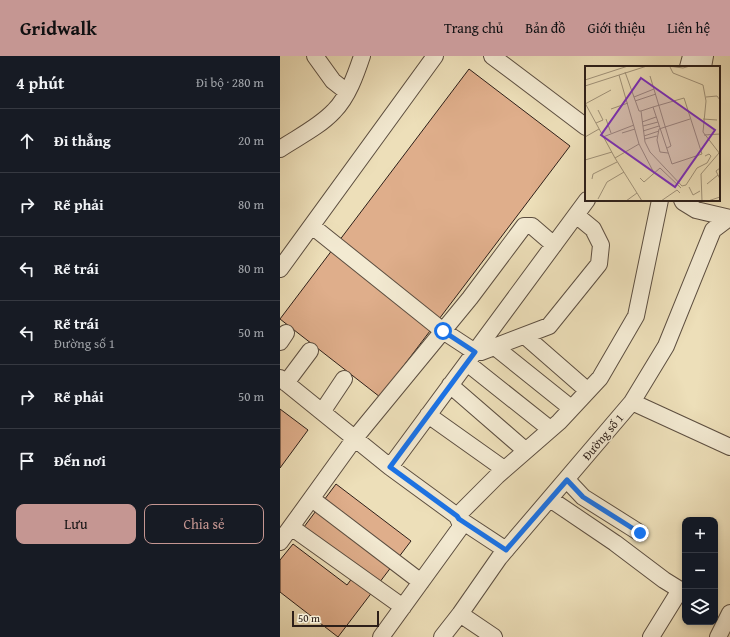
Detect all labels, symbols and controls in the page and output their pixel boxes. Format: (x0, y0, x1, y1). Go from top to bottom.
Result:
text: Gridwalk (20, 14, 97, 42)
text: Trang chủ (444, 18, 503, 38)
text: Bản đồ (525, 18, 565, 38)
text: Giới thiệu (587, 18, 645, 38)
text: Liên hệ (667, 18, 710, 38)
inset map (585, 66, 720, 201)
text: 4 phút (16, 70, 64, 95)
text: Đi bộ · 280 m (196, 73, 264, 92)
icon: ahead (16, 130, 38, 152)
text: Đi thẳng (54, 130, 111, 151)
text: 20 m (238, 131, 264, 150)
icon: right (16, 194, 38, 216)
text: Rẽ phải (54, 194, 104, 215)
text: 80 m (238, 195, 264, 214)
icon: left (16, 258, 38, 280)
text: Rẽ trái (54, 258, 99, 279)
text: 80 m (238, 259, 264, 278)
text: Rẽ trái (54, 313, 99, 334)
icon: left (16, 322, 38, 344)
route start (434, 322, 452, 340)
text: 50 m (238, 323, 264, 342)
text: Đường số 1 (54, 334, 115, 353)
icon: right (16, 386, 38, 408)
text: Rẽ phải (54, 386, 104, 407)
text: 50 m (238, 387, 264, 406)
street label: Đường số 1 (578, 410, 627, 464)
icon: arrive (16, 450, 38, 472)
text: Đến nơi (54, 450, 106, 471)
button: Lưu (16, 504, 136, 544)
button: Chia sẻ (144, 504, 264, 544)
map controls (682, 517, 718, 625)
button: + (682, 517, 718, 553)
route end (631, 524, 649, 542)
button: − (682, 553, 718, 589)
button: layers (682, 589, 718, 625)
scale bar (292, 609, 379, 628)
text: 50 m (298, 610, 320, 626)

